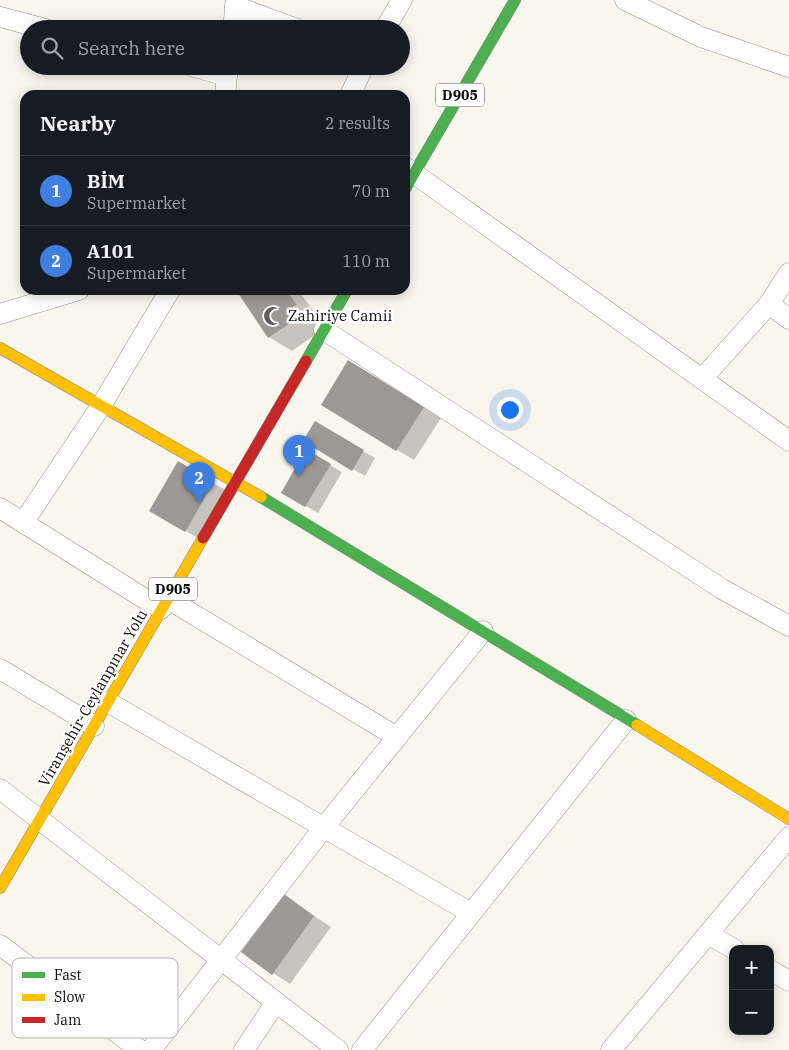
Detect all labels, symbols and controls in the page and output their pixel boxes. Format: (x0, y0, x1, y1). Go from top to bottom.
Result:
search box (20, 20, 410, 75)
icon: search (38, 34, 66, 62)
text: Search here (78, 36, 185, 60)
road number: D905 (436, 84, 484, 106)
text: Nearby (40, 109, 116, 137)
text: 2 results (325, 113, 390, 133)
text: BİM (87, 169, 125, 193)
text: 1 (51, 181, 61, 201)
text: 70 m (352, 181, 390, 201)
text: Supermarket (87, 193, 186, 213)
text: A101 (87, 239, 134, 263)
text: 2 (51, 251, 61, 271)
text: 110 m (342, 251, 390, 271)
text: Supermarket (87, 263, 186, 283)
mosque icon: Zahiriye Camii (262, 305, 284, 327)
place label: Zahiriye Camii (288, 306, 392, 325)
your location (497, 397, 523, 423)
pin: 1 (283, 435, 315, 476)
pin: 2 (183, 462, 215, 503)
road number: D905 (149, 578, 197, 600)
street label: Viranşehir-Ceylanpınar Yolu (34, 606, 151, 790)
map controls (729, 945, 774, 1035)
button: + (729, 945, 774, 990)
legend (12, 958, 178, 1038)
text: Fast (54, 966, 82, 984)
text: Slow (54, 988, 85, 1006)
button: − (729, 990, 774, 1035)
text: Jam (54, 1011, 81, 1029)

